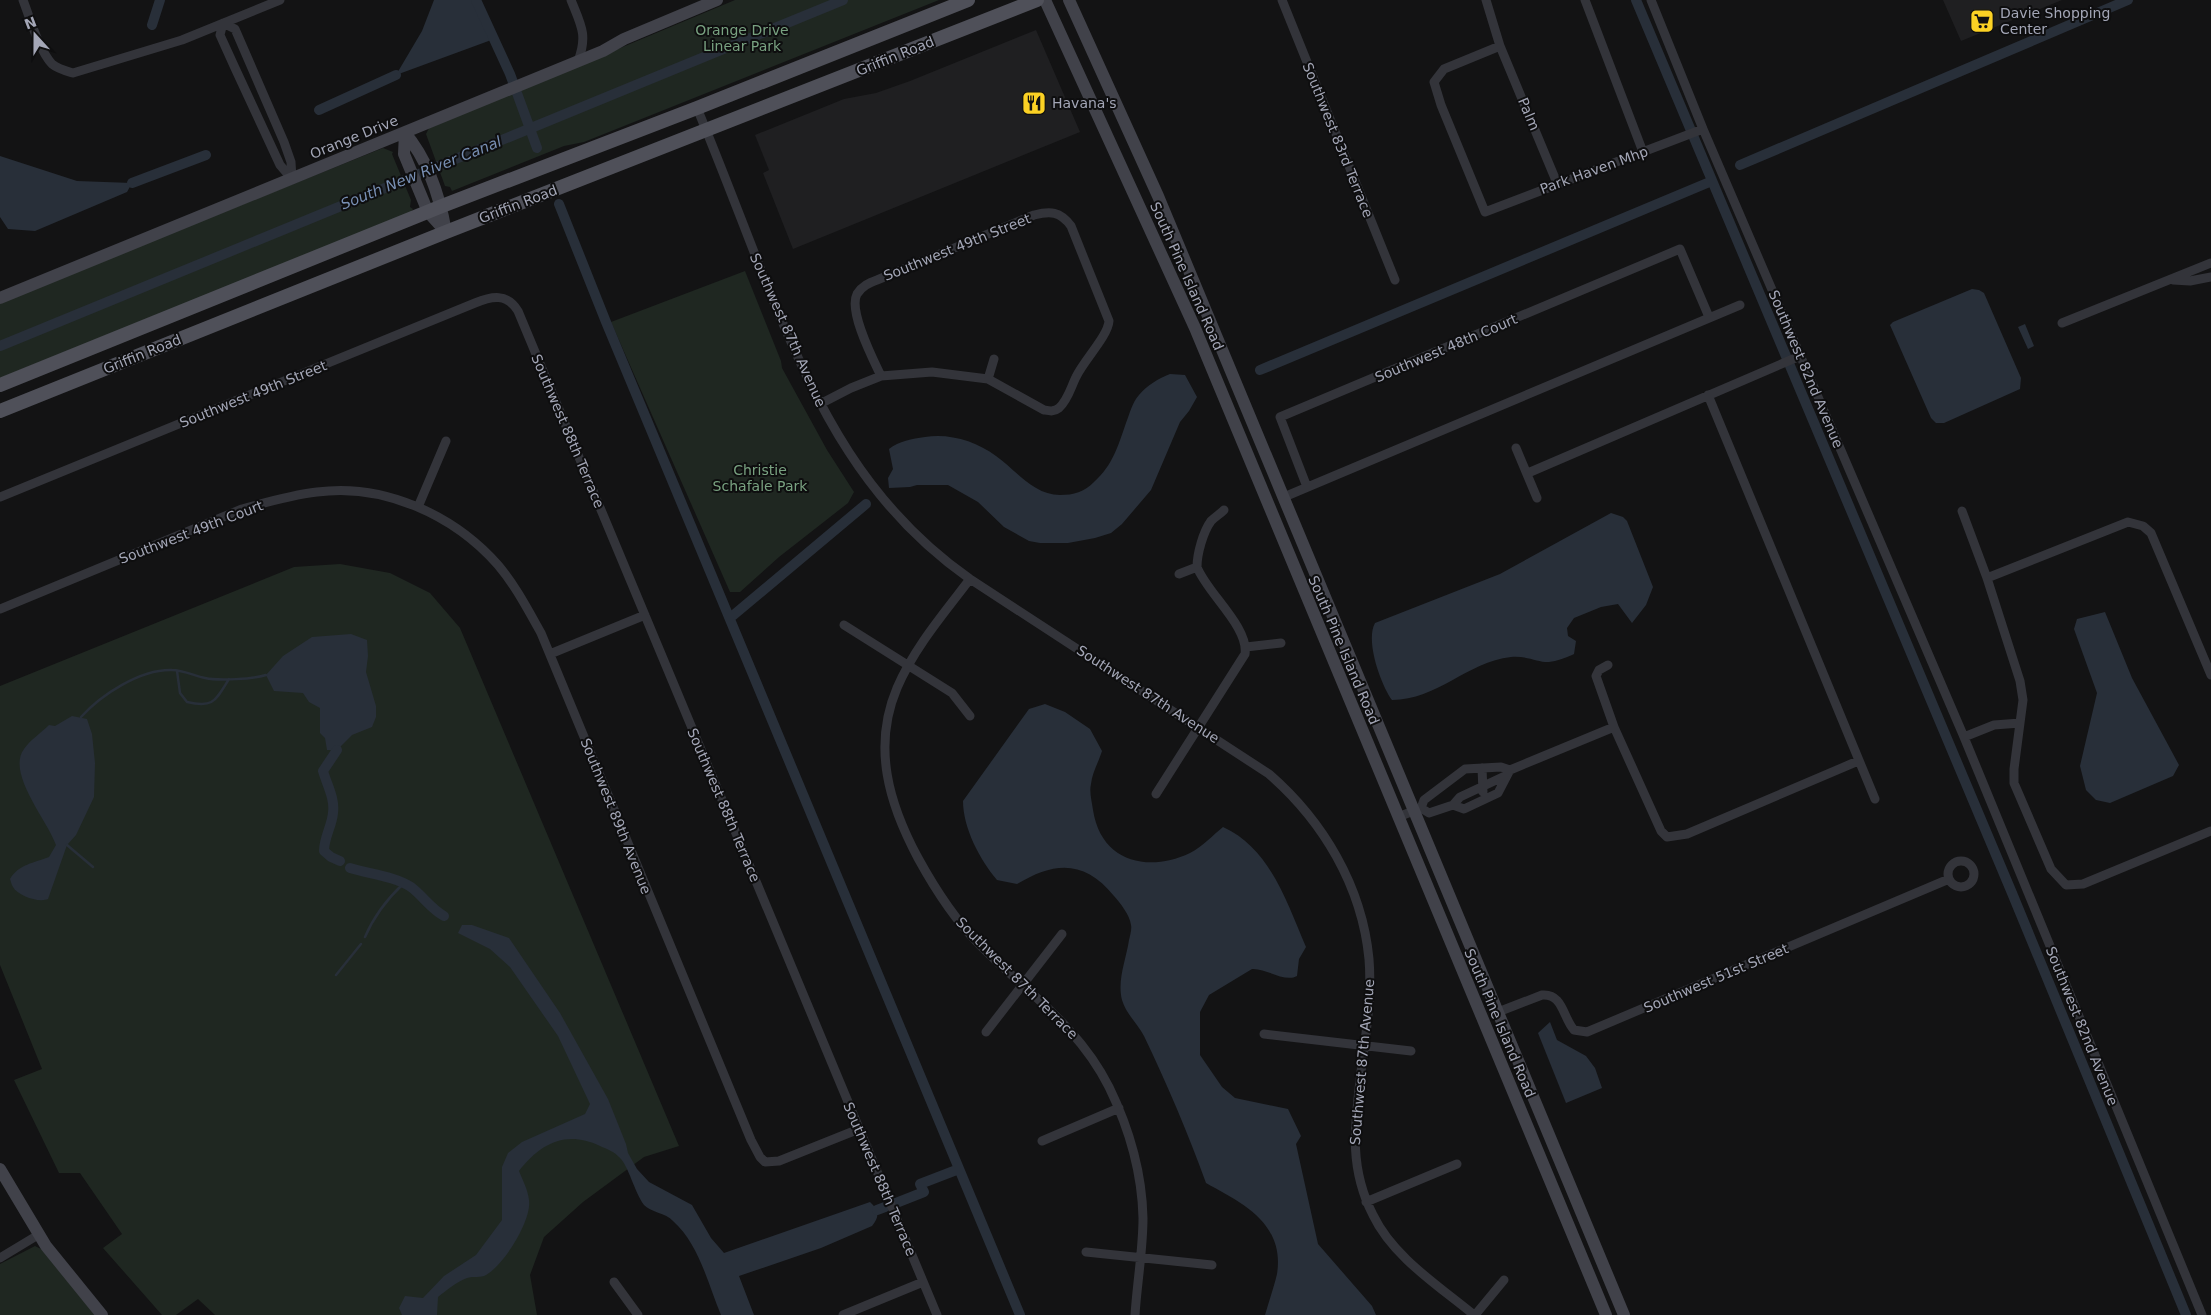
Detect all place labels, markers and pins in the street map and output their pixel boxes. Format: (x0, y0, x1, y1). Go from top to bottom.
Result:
place label: Davie Shopping Center (2000, 5, 2110, 37)
supermarket icon: Davie Shopping Center (1969, 8, 1995, 34)
restaurant icon: Havana's (1021, 90, 1047, 116)
place label: Havana's (1052, 95, 1117, 111)

